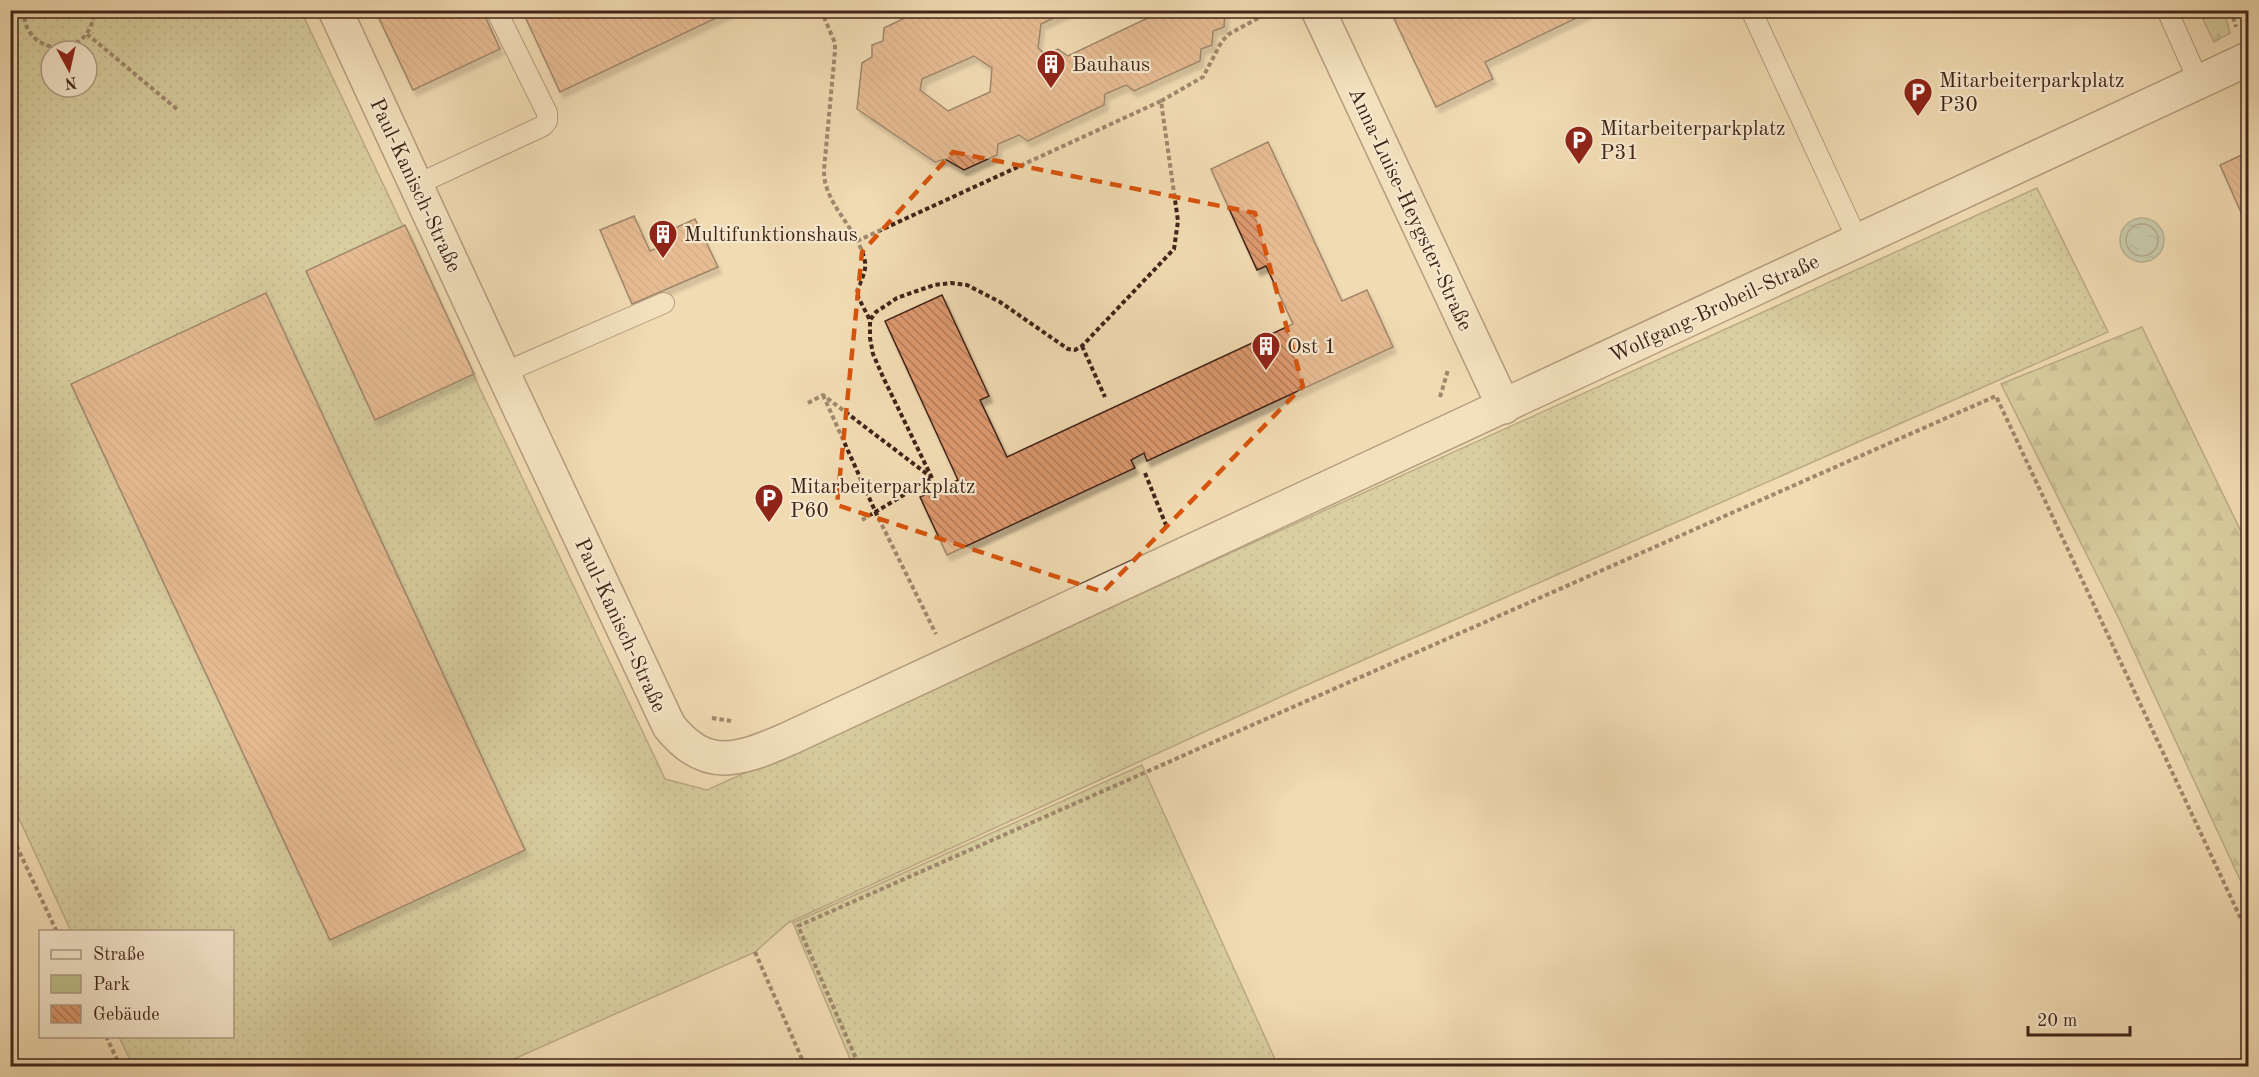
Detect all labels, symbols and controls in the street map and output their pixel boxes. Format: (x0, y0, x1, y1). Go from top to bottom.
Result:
north arrow (39, 39, 99, 99)
building icon: Bauhaus (1035, 48, 1067, 90)
place label: Bauhaus (1072, 55, 1150, 76)
place label: Mitarbeiterparkplatz P30 (1939, 71, 2125, 116)
text: N (63, 73, 78, 91)
parking icon: Mitarbeiterparkplatz P30 (1902, 76, 1934, 118)
street label: Anna-Luise-Heygster-Straße (1344, 85, 1475, 334)
street label: Paul-Kanisch-Straße (365, 95, 464, 276)
place label: Mitarbeiterparkplatz P31 (1600, 119, 1786, 164)
parking icon: Mitarbeiterparkplatz P31 (1563, 124, 1595, 166)
building icon: Multifunktionshaus (647, 218, 679, 260)
place label: Multifunktionshaus (684, 225, 858, 246)
street label: Wolfgang-Brobeil-Straße (1607, 252, 1823, 367)
building icon: Ost 1 (1250, 330, 1282, 372)
place label: Ost 1 (1287, 337, 1336, 358)
place label: Mitarbeiterparkplatz P60 (790, 477, 976, 522)
parking icon: Mitarbeiterparkplatz P60 (753, 482, 785, 524)
street label: Paul-Kanisch-Straße (570, 535, 669, 716)
legend (39, 930, 234, 1038)
text: Straße (93, 946, 144, 964)
text: Park (93, 976, 130, 994)
scale bar (2028, 999, 2130, 1037)
text: Gebäude (93, 1006, 160, 1024)
text: 20 m (2037, 1012, 2077, 1030)

